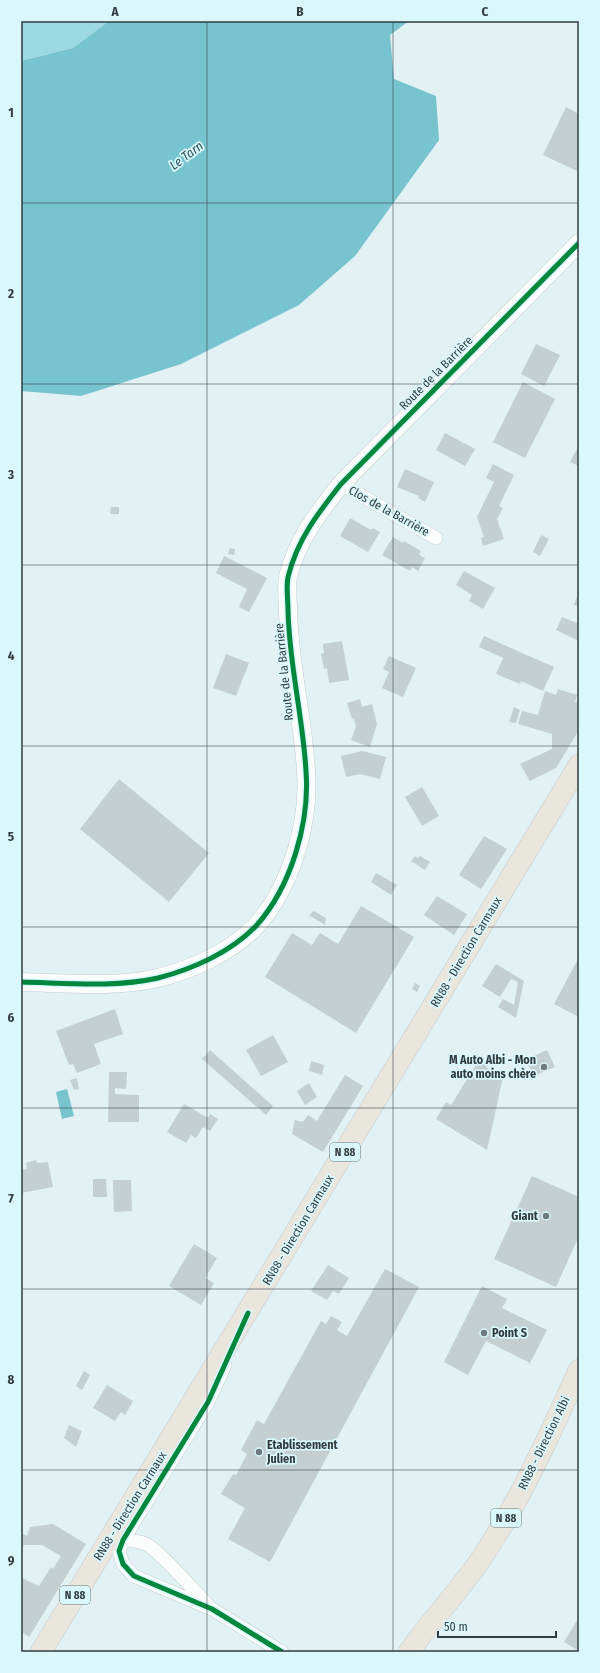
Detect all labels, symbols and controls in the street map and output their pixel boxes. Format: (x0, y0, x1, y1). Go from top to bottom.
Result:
text: A (110, 4, 119, 19)
text: B (296, 4, 304, 19)
text: C (482, 4, 489, 19)
text: 1 (8, 105, 14, 120)
water label: Le Tarn (167, 138, 206, 173)
text: 2 (7, 286, 14, 301)
street label: Route de la Barrière (396, 333, 476, 413)
text: 3 (7, 467, 14, 482)
street label: Clos de la Barrière (346, 483, 432, 539)
street label: Route de la Barrière (272, 622, 296, 721)
text: 4 (8, 648, 15, 663)
text: 5 (8, 829, 14, 844)
street label: RN88 - Direction Carmaux (428, 894, 505, 1010)
text: 6 (8, 1010, 15, 1025)
place label: M Auto Albi - Mon auto moins chère (449, 1053, 536, 1081)
marker: M Auto Albi - Mon auto moins chère (539, 1062, 549, 1072)
road number: N 88 (330, 1143, 360, 1161)
street label: RN88 - Direction Carmaux (260, 1172, 337, 1288)
text: 7 (8, 1191, 14, 1206)
place label: Giant (511, 1209, 539, 1223)
marker: Giant (541, 1211, 551, 1221)
place label: Point S (492, 1326, 527, 1340)
marker: Point S (479, 1328, 489, 1338)
text: 8 (8, 1372, 15, 1387)
street label: RN88 - Direction Albi (515, 1394, 573, 1492)
place label: Etablissement Julien (266, 1438, 338, 1466)
marker: Etablissement Julien (254, 1447, 264, 1457)
street label: RN88 - Direction Carmaux (91, 1448, 170, 1563)
road number: N 88 (491, 1509, 521, 1527)
text: 9 (8, 1553, 15, 1568)
road number: N 88 (60, 1586, 90, 1604)
scale bar (438, 1613, 556, 1639)
text: 50 m (444, 1620, 468, 1634)

